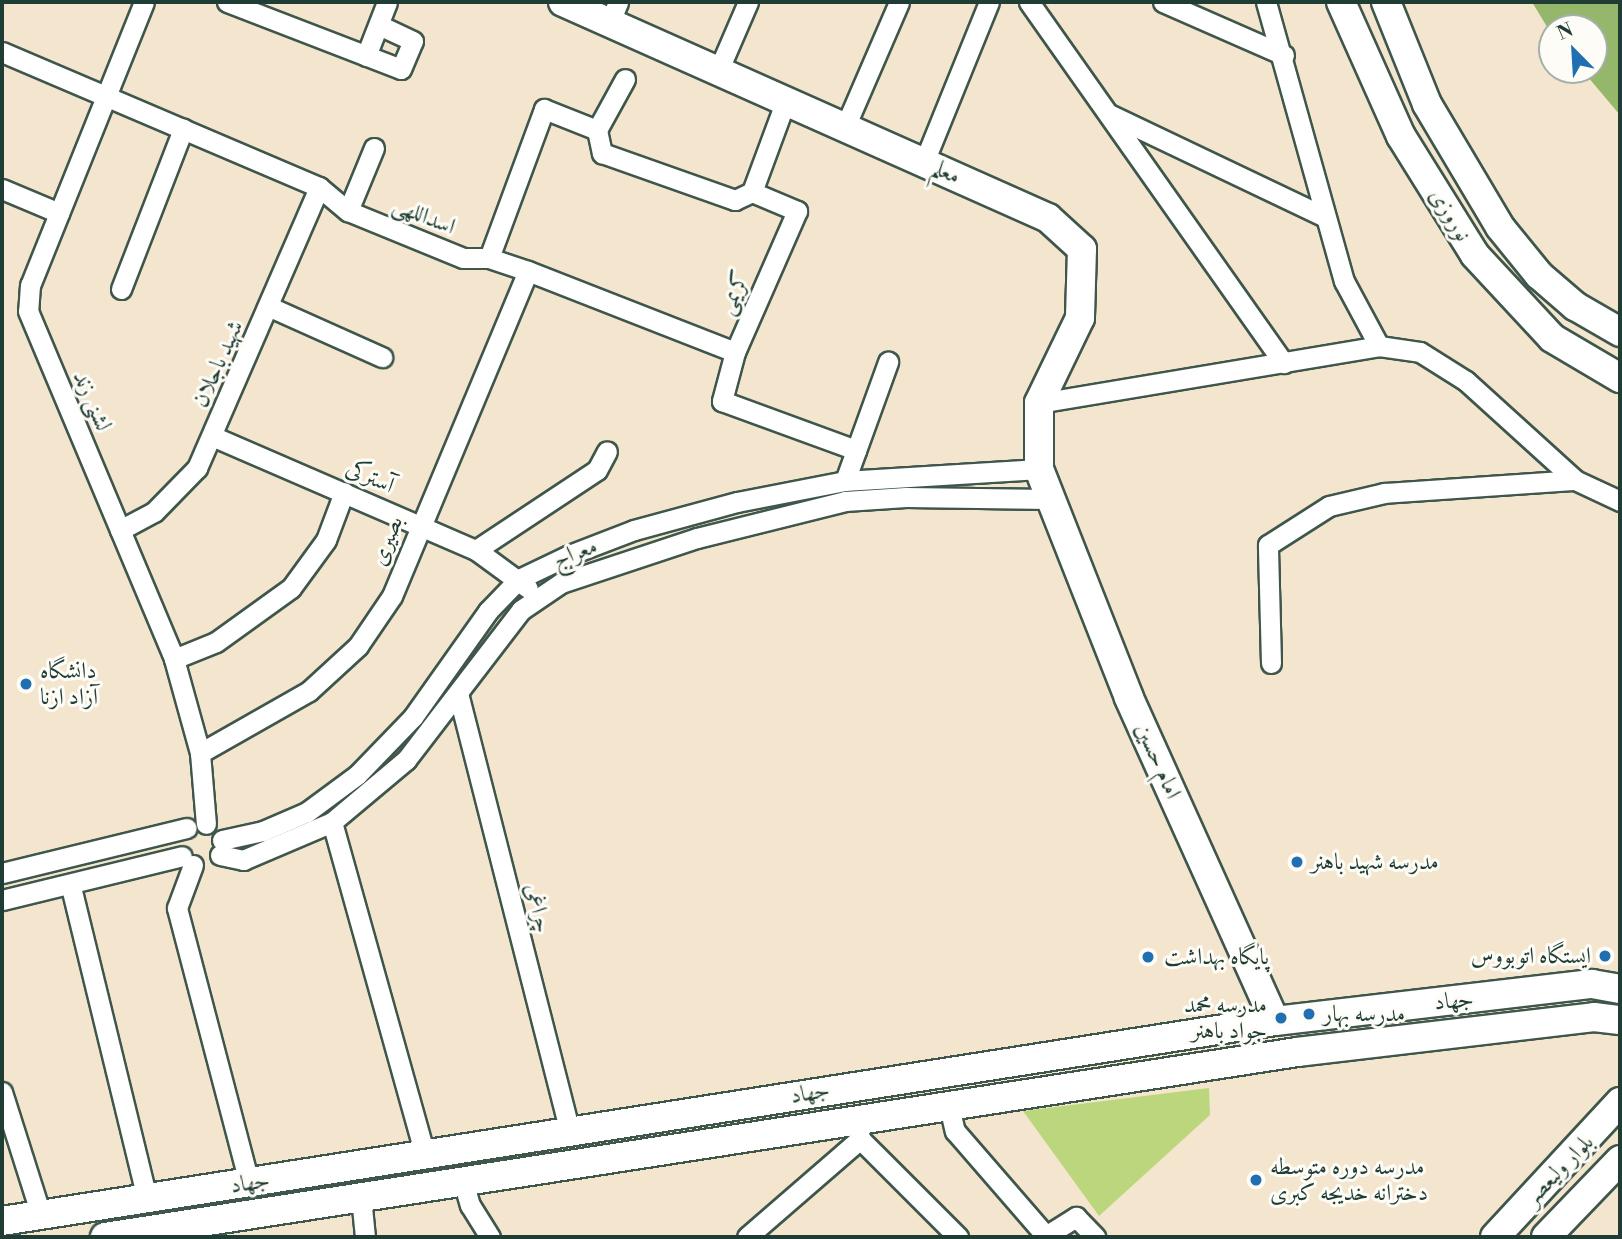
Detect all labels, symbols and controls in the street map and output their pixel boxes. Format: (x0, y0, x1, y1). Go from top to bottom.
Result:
north arrow (1538, 14, 1608, 84)
text: N (1554, 18, 1577, 46)
street label: معلم (927, 154, 965, 190)
street label: نوروزی (1423, 183, 1477, 247)
street label: اسداللهی (389, 191, 459, 241)
street label: کریمی (712, 267, 756, 319)
street label: شهید باجلان (187, 316, 249, 412)
street label: لشنی زند (67, 367, 117, 435)
street label: آسترکی (342, 454, 398, 500)
street label: بصیری (365, 512, 409, 570)
street label: معراج (549, 532, 601, 574)
place label: دانشگاه آزاد ازنا (40, 657, 98, 711)
marker: دانشگاه آزاد ازنا (18, 676, 34, 692)
street label: امام حسین (1129, 719, 1187, 803)
place label: مدرسه شهید باهنر (1311, 848, 1439, 876)
marker: مدرسه شهید باهنر (1289, 854, 1305, 870)
street label: چراغی (519, 880, 557, 936)
place label: ایستگاه اتوبووس (1471, 942, 1591, 970)
place label: پایگاه بهداشت (1164, 943, 1269, 971)
marker: پایگاه بهداشت (1138, 947, 1158, 967)
marker: ایستگاه اتوبووس (1597, 948, 1613, 964)
street label: جهاد (1433, 986, 1475, 1016)
place label: مدرسه محمد جواد باهنر (1184, 991, 1267, 1045)
place label: مدرسه بهار (1323, 1000, 1405, 1028)
marker: مدرسه بهار (1301, 1006, 1317, 1022)
marker: مدرسه محمد جواد باهنر (1273, 1010, 1289, 1026)
street label: جهاد (788, 1076, 832, 1110)
street label: بلوار ولیعصر (1518, 1129, 1600, 1211)
place label: مدرسه دوره متوسطه دخترانه خدیجه کبری (1270, 1153, 1428, 1207)
street label: جهاد (228, 1166, 272, 1200)
marker: مدرسه دوره متوسطه دخترانه خدیجه کبری (1248, 1172, 1264, 1188)

